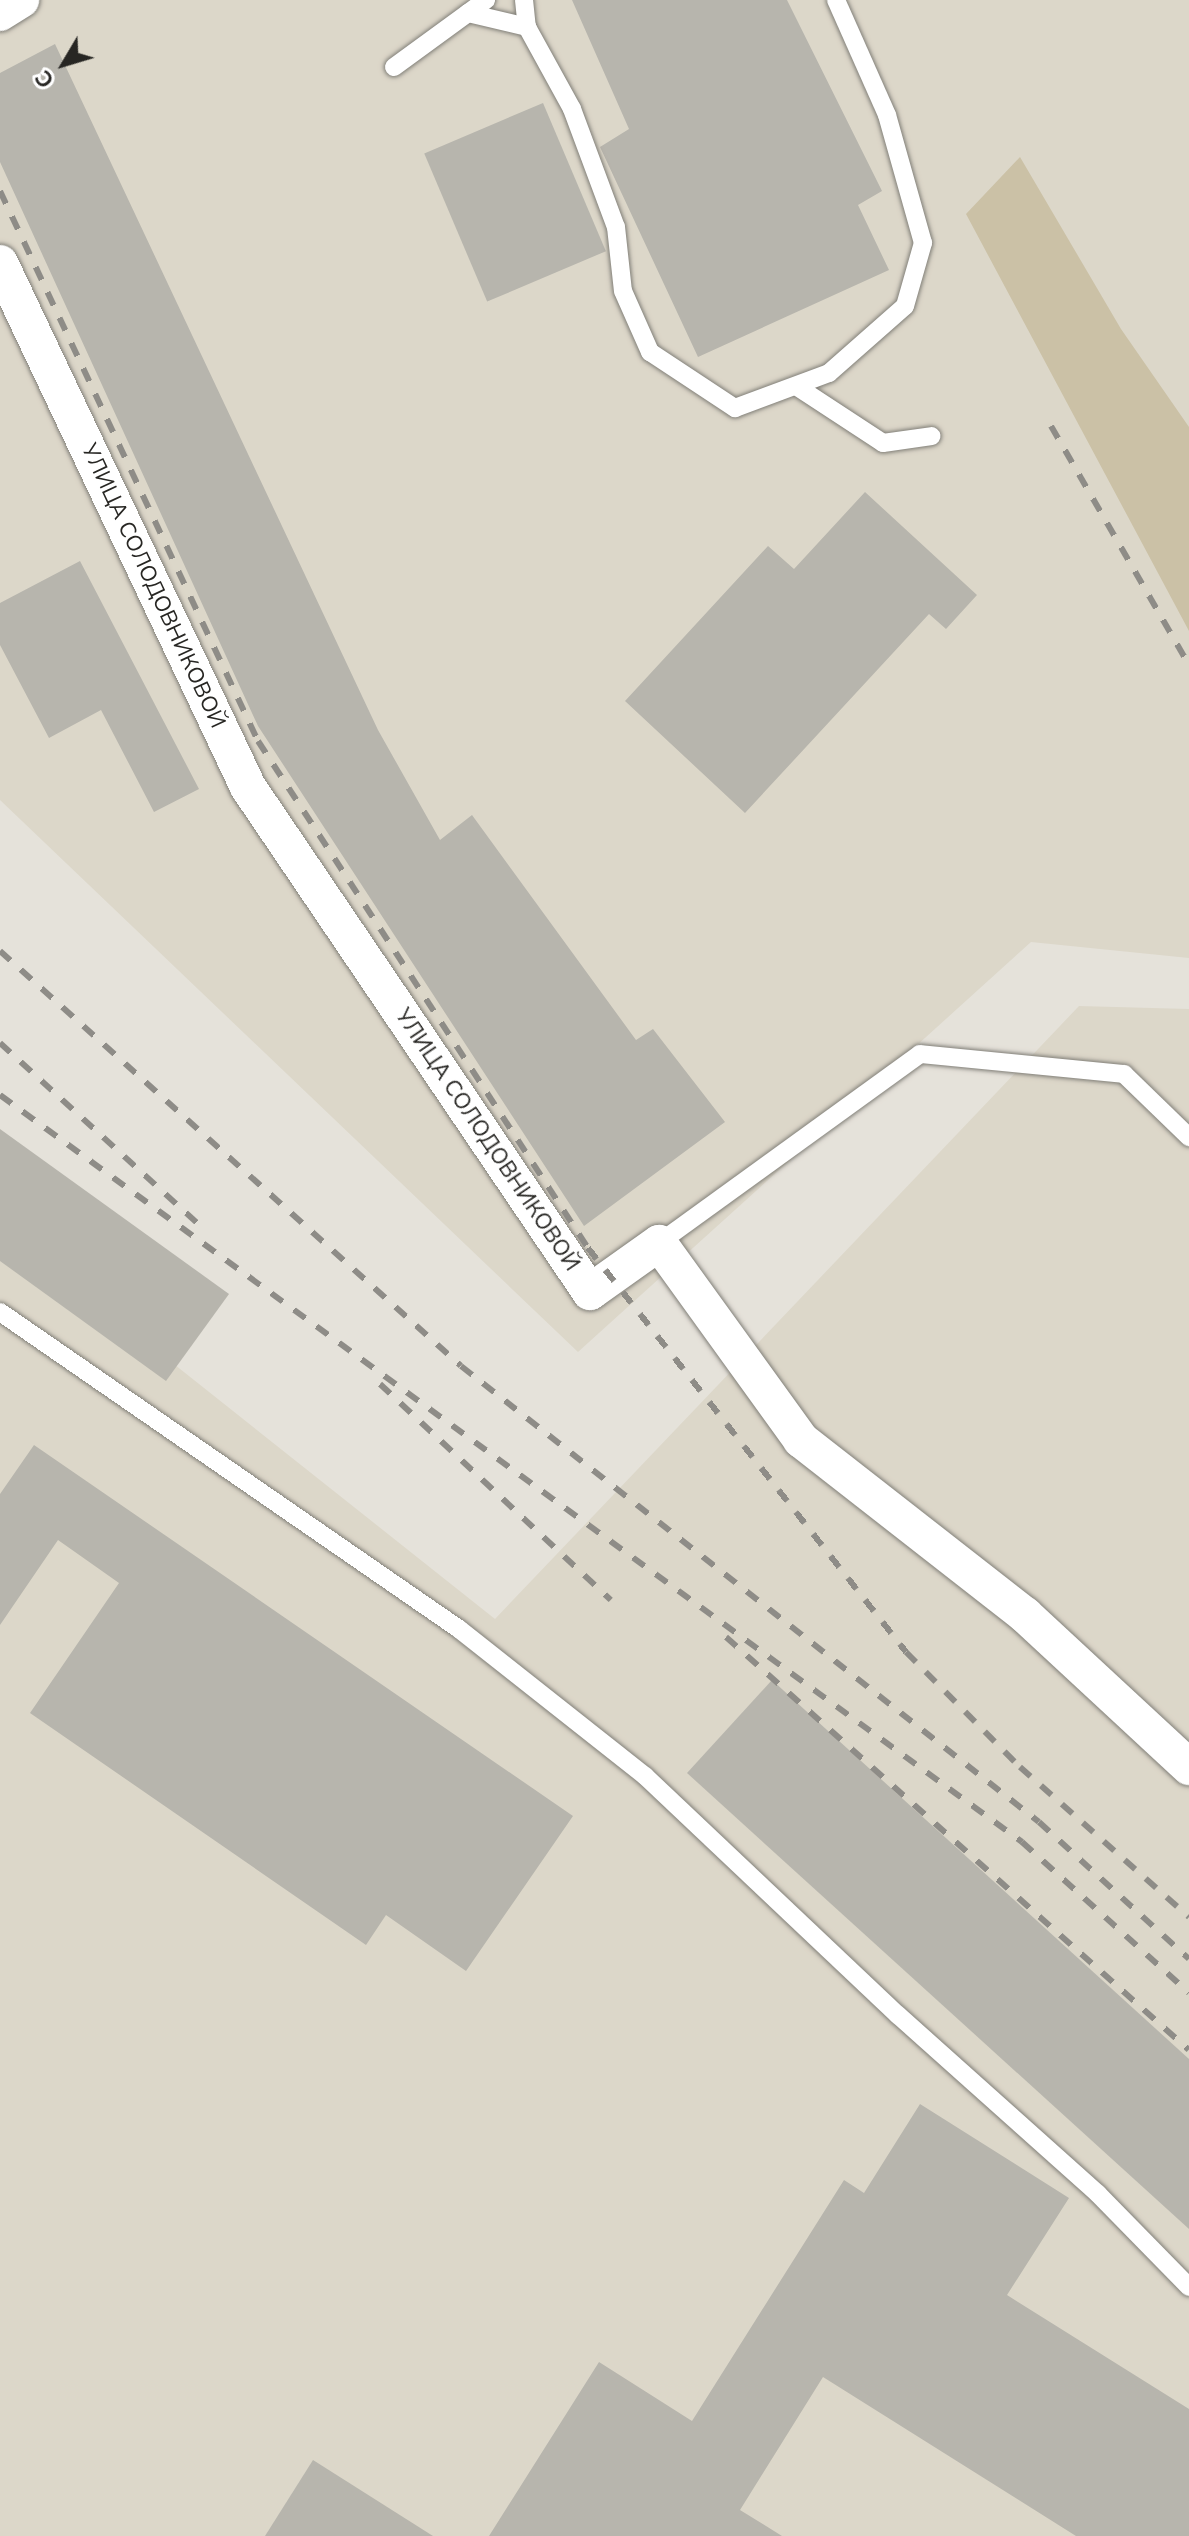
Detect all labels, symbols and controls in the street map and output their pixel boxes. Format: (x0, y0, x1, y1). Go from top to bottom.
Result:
north arrow (24, 24, 104, 104)
text: С (29, 64, 62, 94)
street label: УЛИЦА СОЛОДОВНИКОВОЙ (75, 440, 231, 732)
street label: УЛИЦА СОЛОДОВНИКОВОЙ (389, 1004, 585, 1276)

